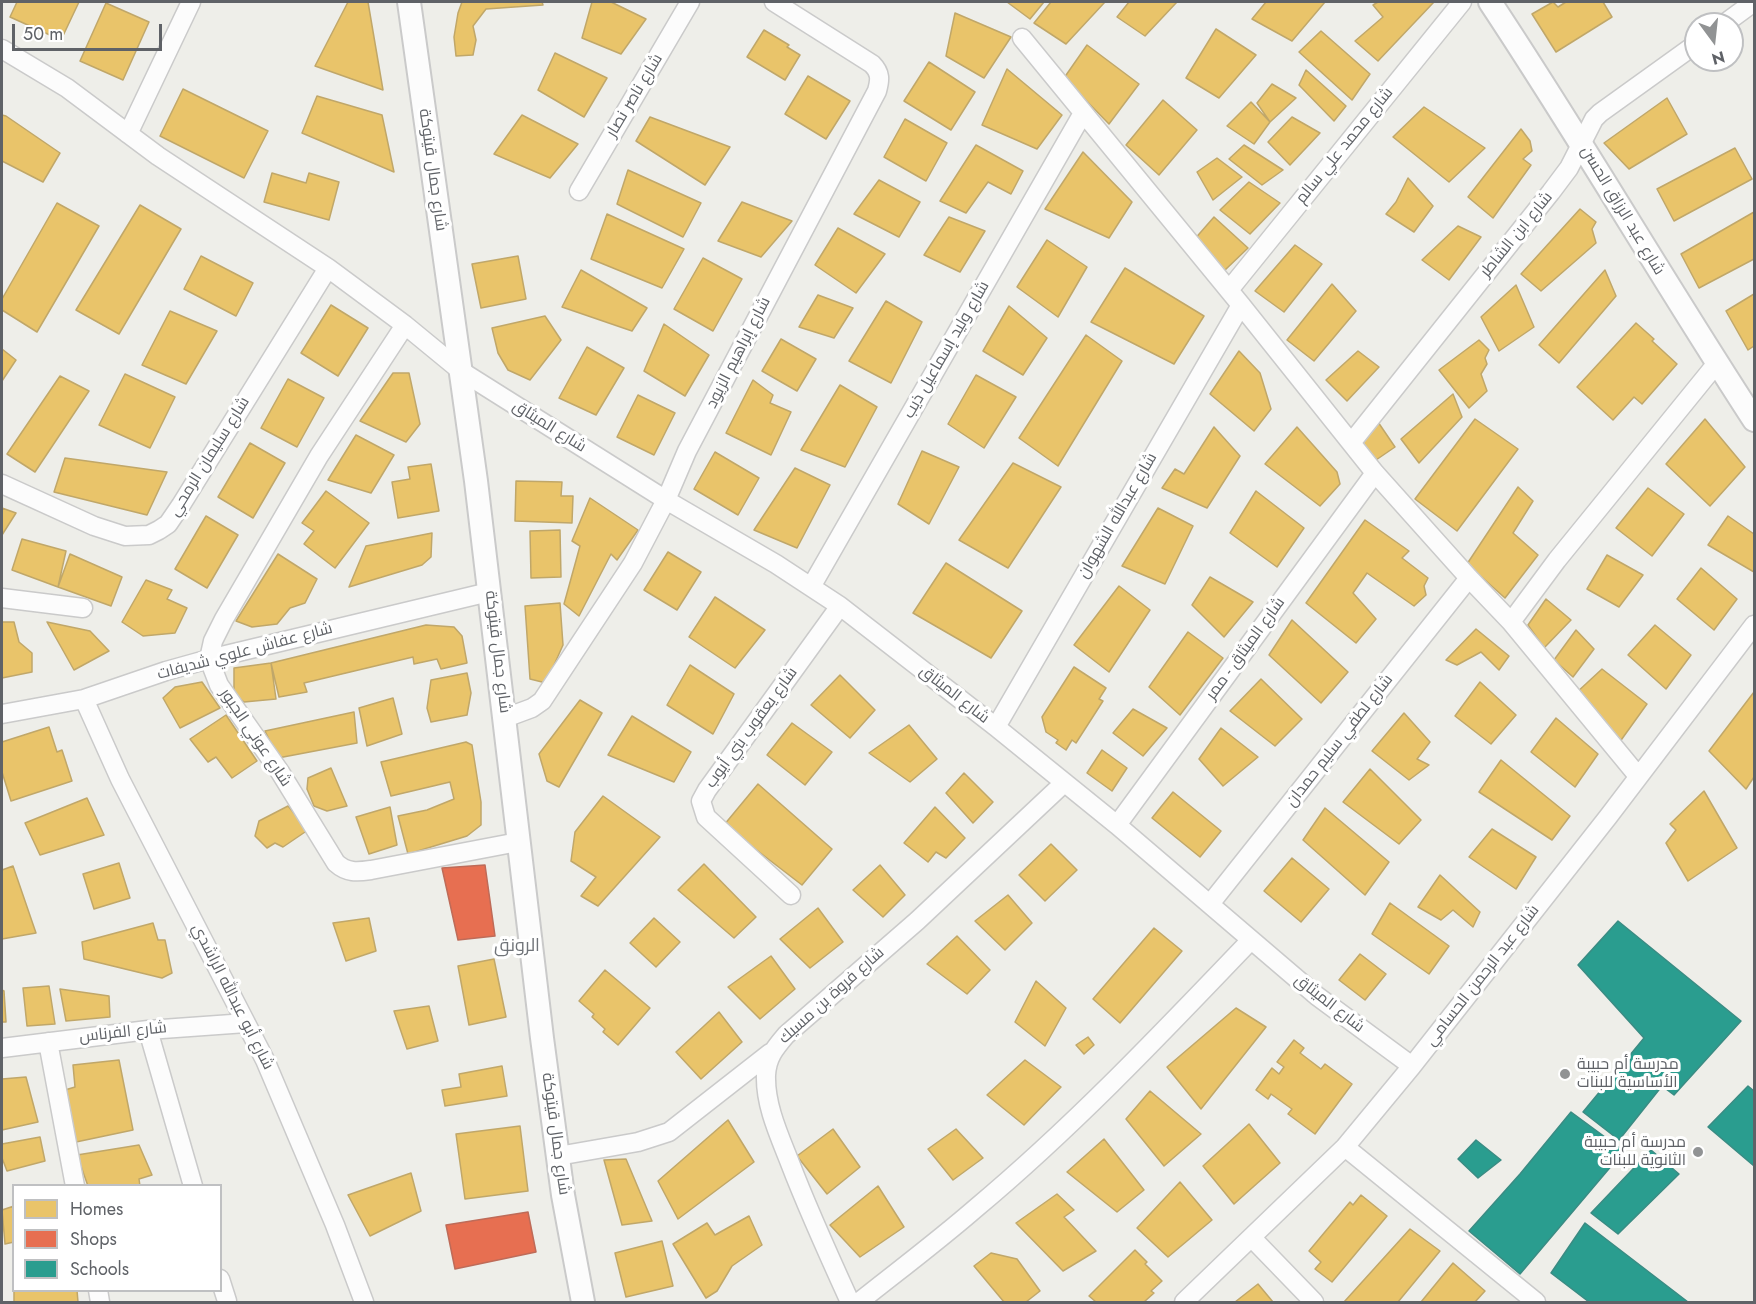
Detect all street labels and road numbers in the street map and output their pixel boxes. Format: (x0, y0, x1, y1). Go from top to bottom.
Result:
street label: شارع ناصر نصار (603, 51, 667, 141)
street label: شارع محمد علي سالم (1292, 84, 1398, 208)
street label: شارع جمال قيتوكة (414, 108, 450, 232)
street label: شارع عبد الرزاق الحسن (1576, 143, 1668, 279)
street label: شارع ابن الشاطر (1477, 188, 1557, 282)
street label: شارع وليد إسماعيل ذيب (900, 278, 994, 422)
street label: شارع إبراهيم الزيود (703, 294, 775, 412)
street label: شارع سليمان الرمحي (166, 394, 254, 520)
street label: شارع الميثاق (509, 397, 589, 457)
street label: شارع عبدالله الشهوان (1074, 450, 1162, 582)
street label: شارع جمال قيتوكة (480, 590, 514, 714)
street label: شارع الميثاق - ممر (1202, 594, 1290, 704)
street label: شارع عفاش علوي شديفات (155, 619, 335, 685)
street label: شارع الميثاق (915, 662, 993, 728)
street label: شارع يعقوب بني أيوب (702, 664, 802, 792)
street label: شارع لطفي سليم حمدان (1282, 671, 1398, 811)
street label: شارع عوني الجبور (215, 685, 295, 791)
street label: شارع عبد الرحمن الحسامي (1422, 902, 1544, 1050)
street label: شارع أبو عبدالله الراشدي (187, 921, 277, 1073)
street label: شارع فروة بن مسيك (775, 944, 889, 1048)
street label: شارع الميثاق (1290, 971, 1368, 1037)
street label: شارع الفرناس (78, 1019, 168, 1047)
street label: شارع جمال قيتوكة (537, 1072, 573, 1196)

